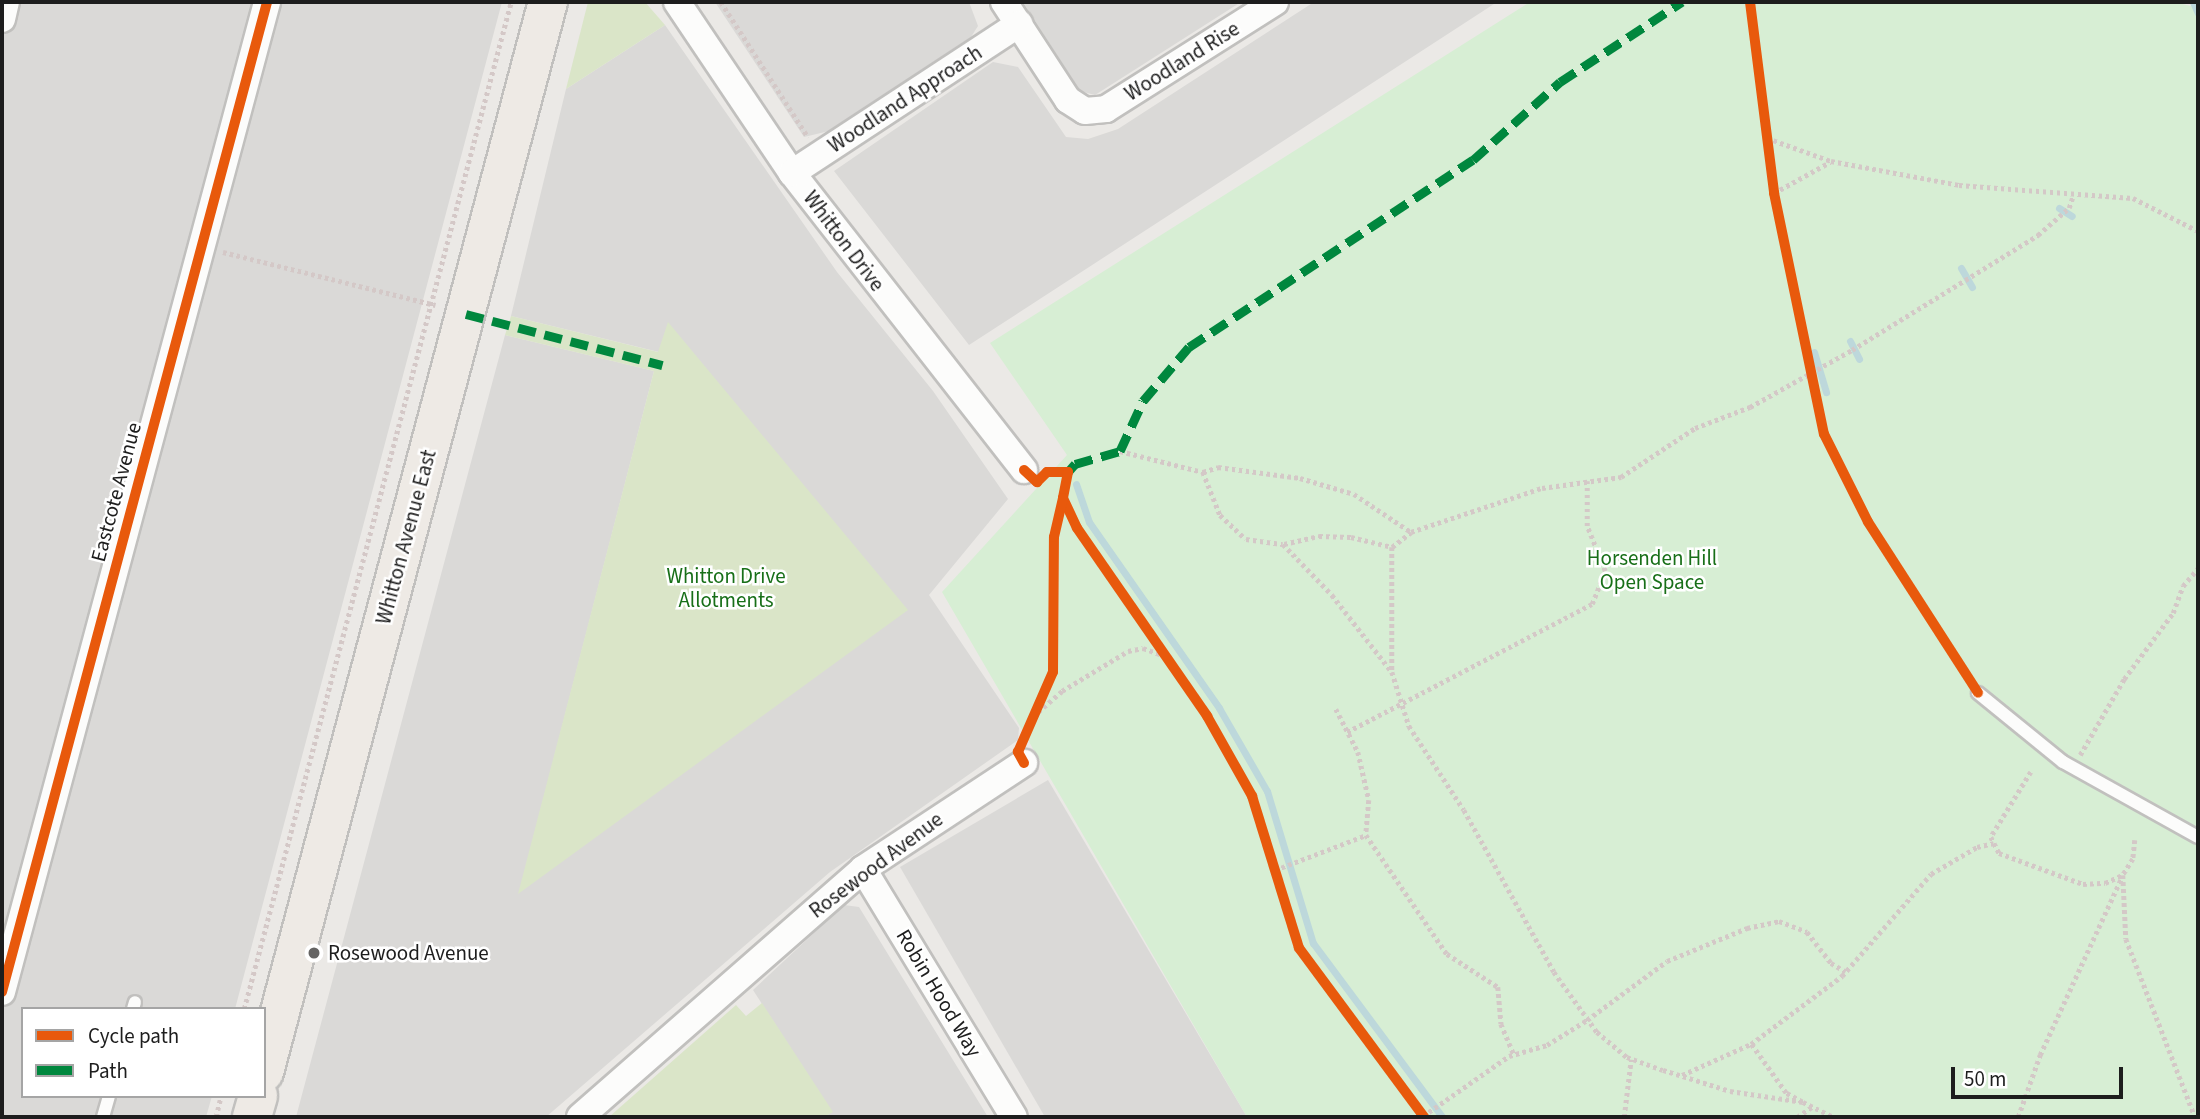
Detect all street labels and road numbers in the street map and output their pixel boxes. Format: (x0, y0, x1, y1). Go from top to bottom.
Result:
street label: Woodland Rise (1120, 16, 1244, 106)
street label: Woodland Approach (823, 40, 987, 158)
street label: Whitton Drive (798, 186, 890, 296)
street label: Eastcote Avenue (85, 420, 147, 564)
street label: Whitton Avenue East (371, 447, 441, 627)
street label: Rosewood Avenue (804, 807, 948, 923)
street label: Robin Hood Way (891, 925, 987, 1061)

